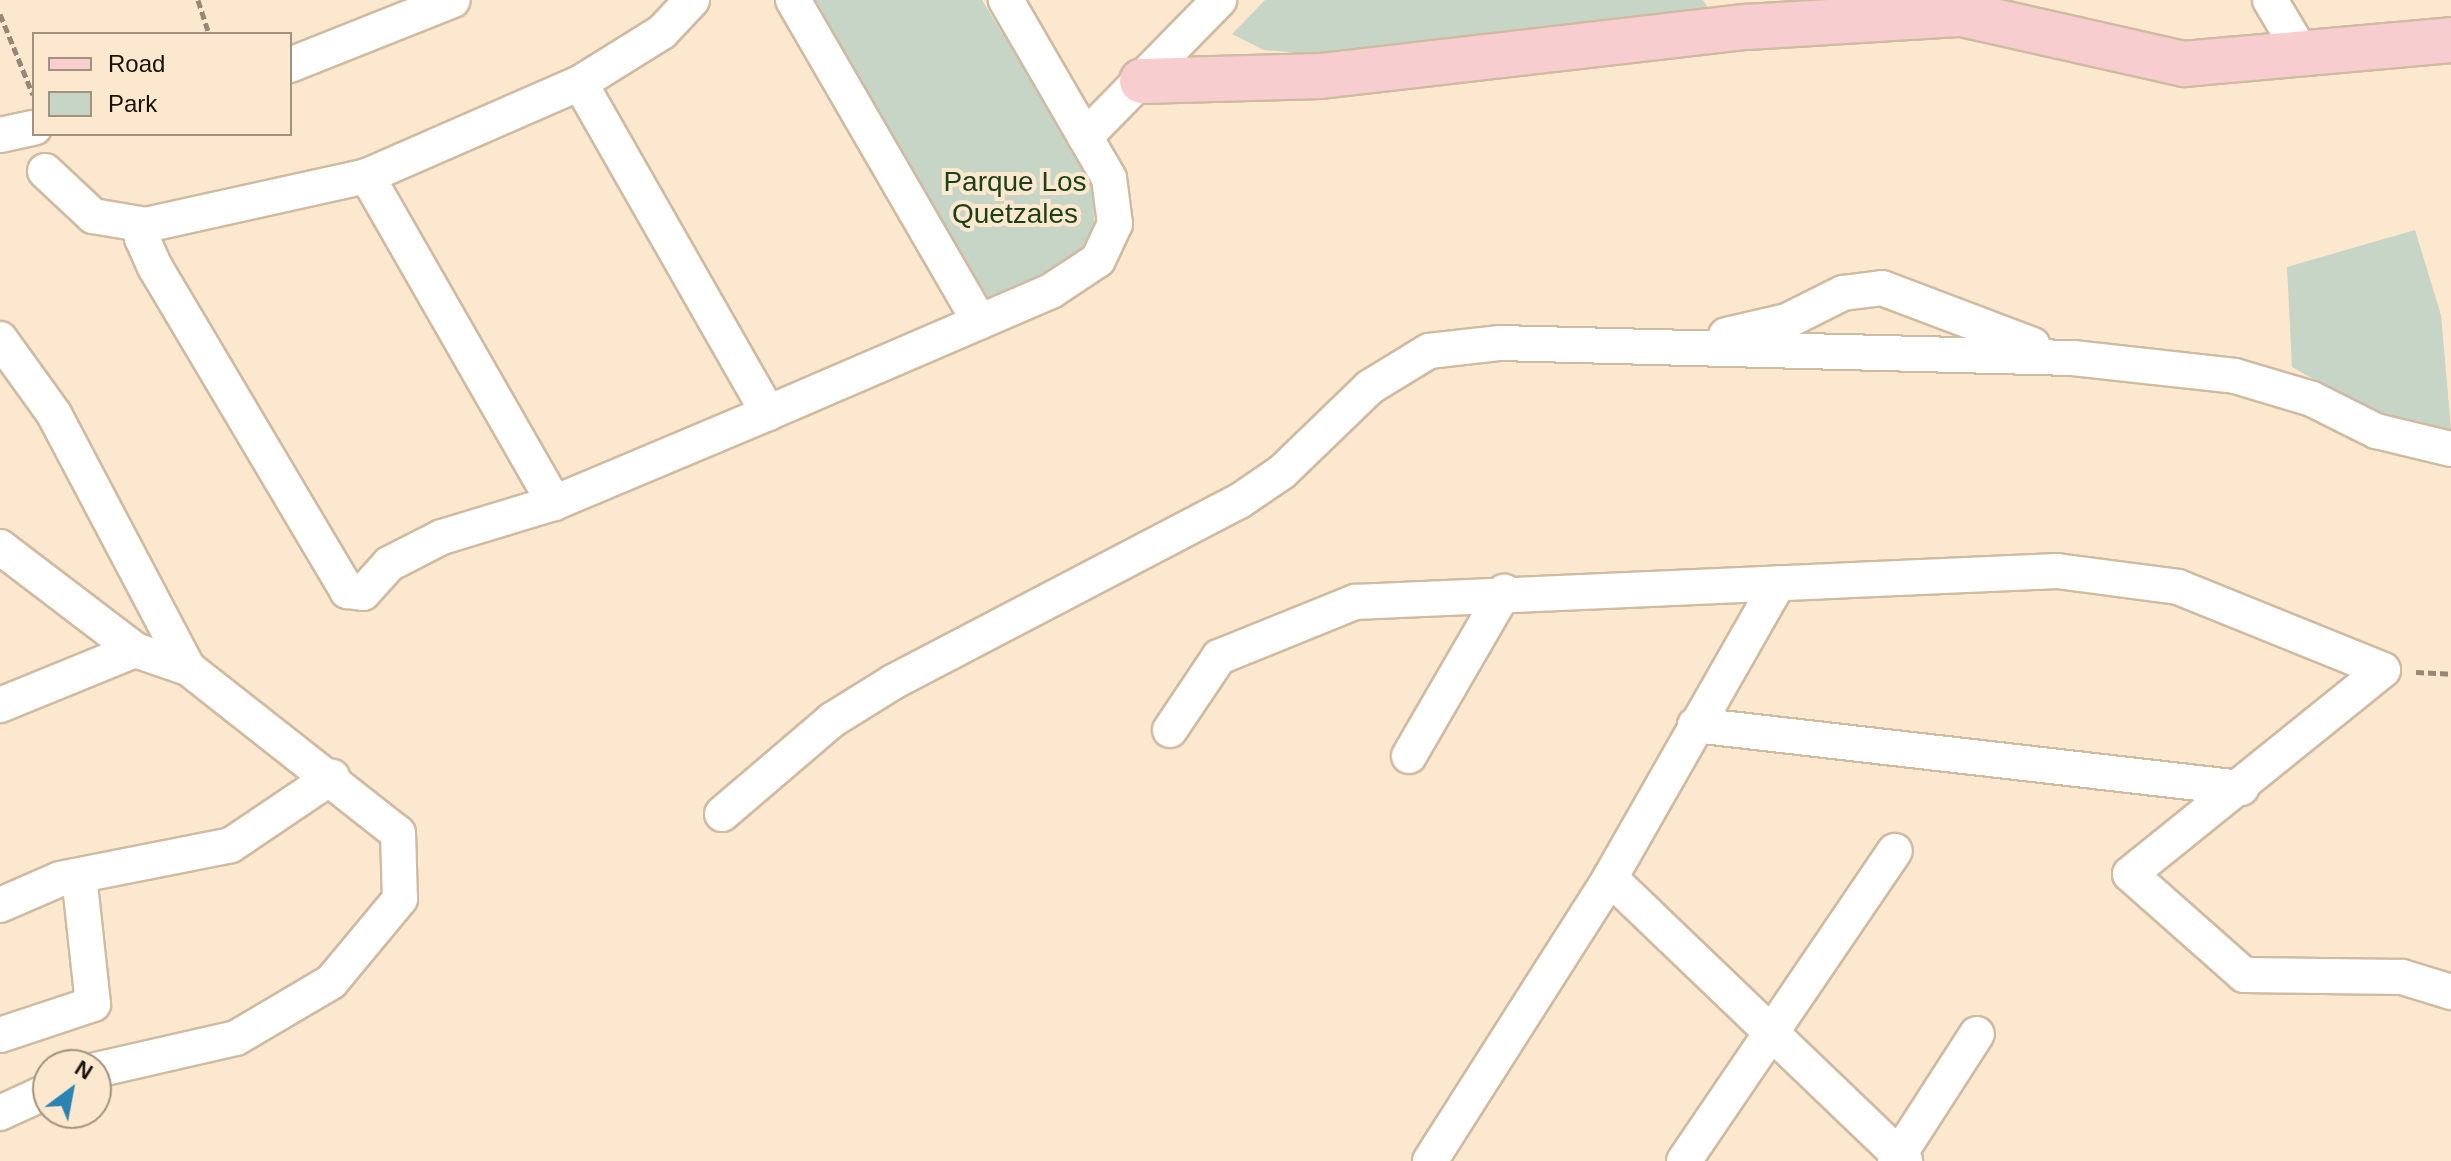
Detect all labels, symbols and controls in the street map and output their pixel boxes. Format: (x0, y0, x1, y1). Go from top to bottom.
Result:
legend (32, 32, 292, 136)
text: Road (108, 50, 165, 77)
text: Park (108, 90, 157, 117)
park label: Parque Los Quetzales (943, 165, 1087, 231)
north arrow (32, 1049, 112, 1129)
text: N (71, 1055, 97, 1085)

